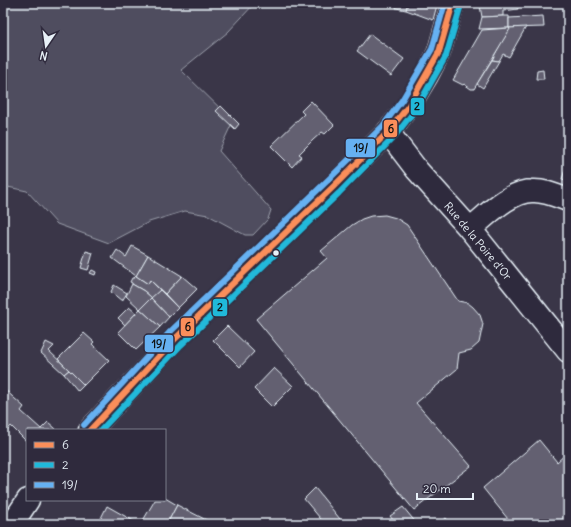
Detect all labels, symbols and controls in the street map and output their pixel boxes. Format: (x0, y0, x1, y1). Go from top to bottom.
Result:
north arrow (26, 26, 66, 66)
text: N (38, 48, 49, 63)
line badge: 2 (410, 97, 425, 116)
text: 2 (414, 99, 420, 113)
line badge: 6 (383, 119, 398, 138)
text: 6 (388, 122, 394, 136)
line badge: 19/ (345, 138, 376, 158)
text: 19/ (354, 141, 368, 155)
street label: Rue de la Poire d'Or (441, 199, 515, 283)
unlabelled marker (271, 248, 281, 258)
line badge: 2 (212, 298, 228, 317)
text: 2 (217, 300, 223, 314)
line badge: 6 (180, 317, 195, 337)
text: 6 (185, 320, 191, 334)
line badge: 19/ (144, 334, 174, 353)
text: 19/ (152, 337, 166, 351)
legend (26, 429, 166, 501)
text: 6 (62, 437, 69, 452)
text: 2 (62, 457, 69, 472)
scale bar (417, 475, 473, 501)
text: 19/ (62, 477, 78, 492)
text: 20 m (423, 481, 451, 496)

